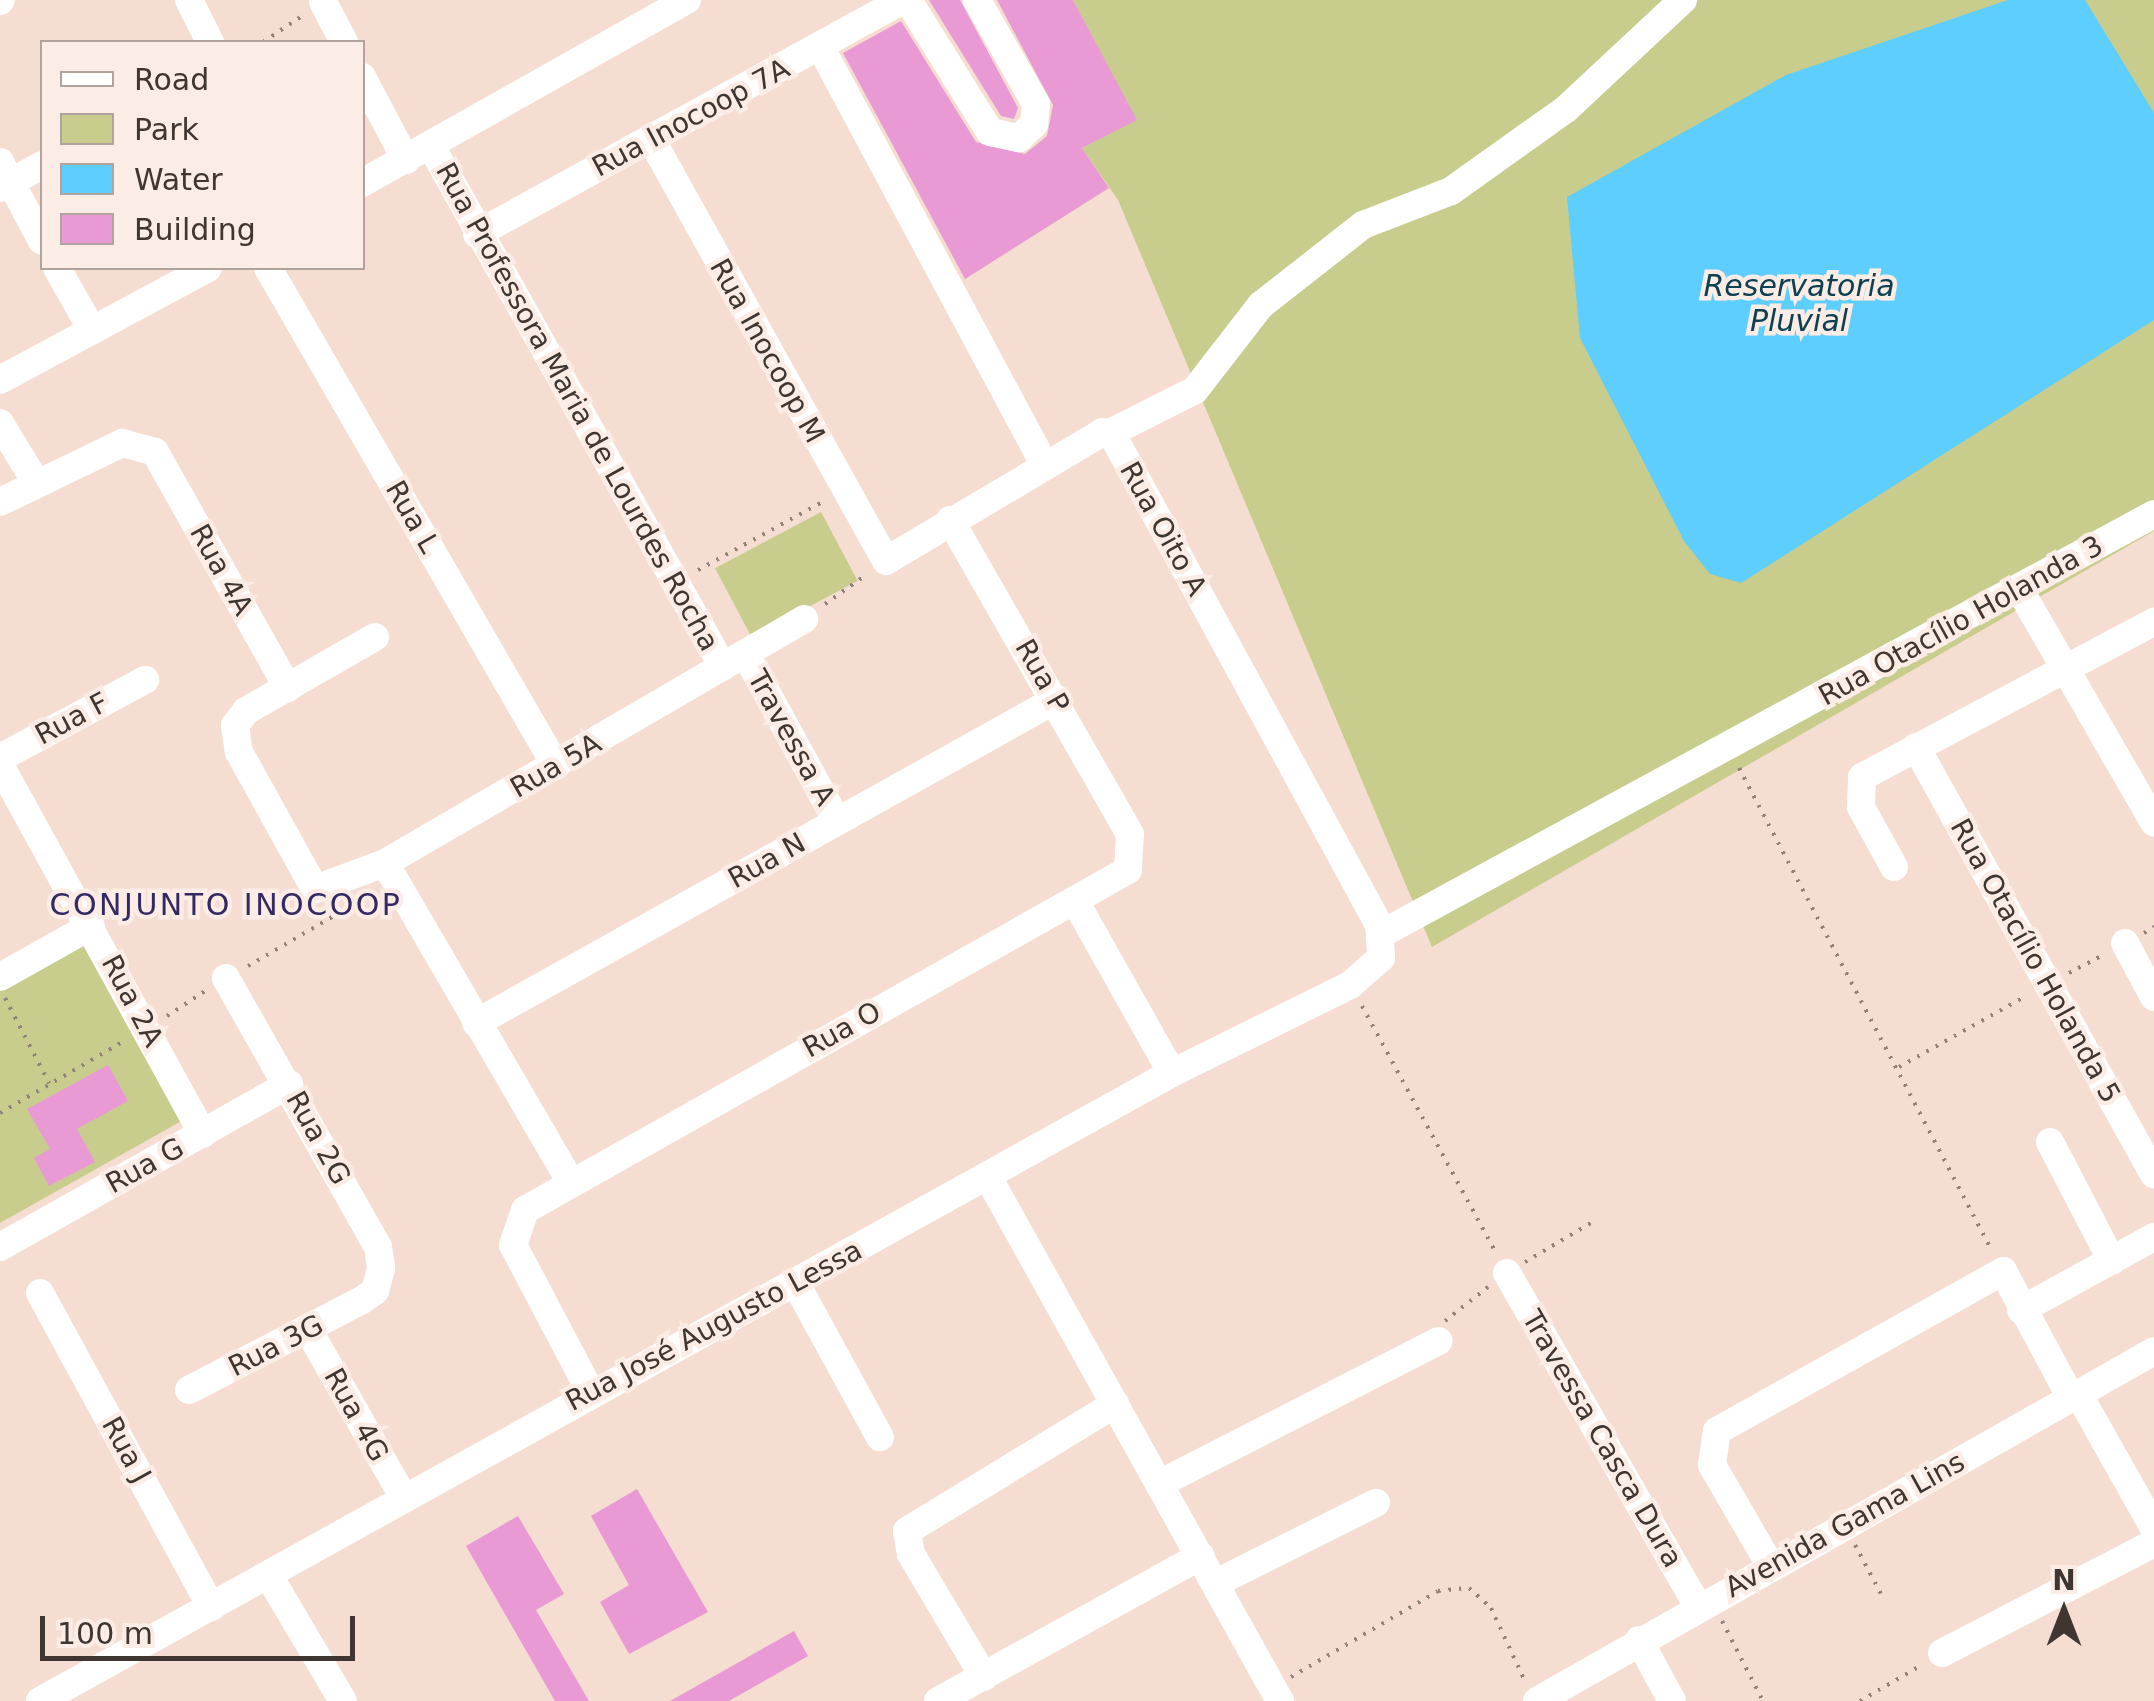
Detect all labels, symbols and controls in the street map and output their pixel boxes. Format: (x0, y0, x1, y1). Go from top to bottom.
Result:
legend (40, 40, 365, 270)
street label: Rua Inocoop 7A (587, 52, 795, 184)
text: Road (134, 62, 209, 97)
text: Park (134, 112, 199, 147)
street label: Rua Professora Maria de Lourdes Rocha (428, 157, 726, 657)
text: Water (134, 162, 223, 197)
text: Building (134, 212, 256, 247)
street label: Rua Inocoop M (702, 253, 832, 449)
water label: Reservatoria Pluvial (1703, 268, 1895, 338)
street label: Rua Oito A (1112, 456, 1214, 602)
street label: Rua L (378, 475, 446, 559)
street label: Rua 4A (182, 519, 260, 621)
street label: Rua Otacílio Holanda 3 (1813, 529, 2109, 713)
street label: Rua P (1008, 633, 1076, 719)
street label: Travessa A (740, 664, 842, 812)
street label: Rua F (30, 686, 114, 752)
street label: Rua 5A (505, 727, 607, 805)
street label: Rua Otacílio Holanda 5 (1943, 813, 2127, 1109)
street label: Rua N (723, 826, 811, 896)
district label: CONJUNTO INOCOOP (50, 887, 402, 923)
street label: Rua 2A (94, 949, 170, 1053)
street label: Rua O (797, 995, 887, 1065)
street label: Rua 2G (279, 1085, 357, 1191)
street label: Rua G (100, 1131, 190, 1201)
street label: Rua José Augusto Lessa (560, 1234, 868, 1418)
street label: Travessa Casca Dura (1515, 1304, 1689, 1574)
street label: Rua 3G (223, 1308, 329, 1384)
street label: Rua 4G (317, 1362, 395, 1468)
street label: Rua J (94, 1411, 158, 1489)
street label: Avenida Gama Lins (1719, 1445, 1971, 1605)
north arrow (2014, 1561, 2114, 1661)
text: N (2052, 1564, 2076, 1597)
scale bar (45, 1596, 360, 1658)
text: 100 m (57, 1616, 153, 1651)

